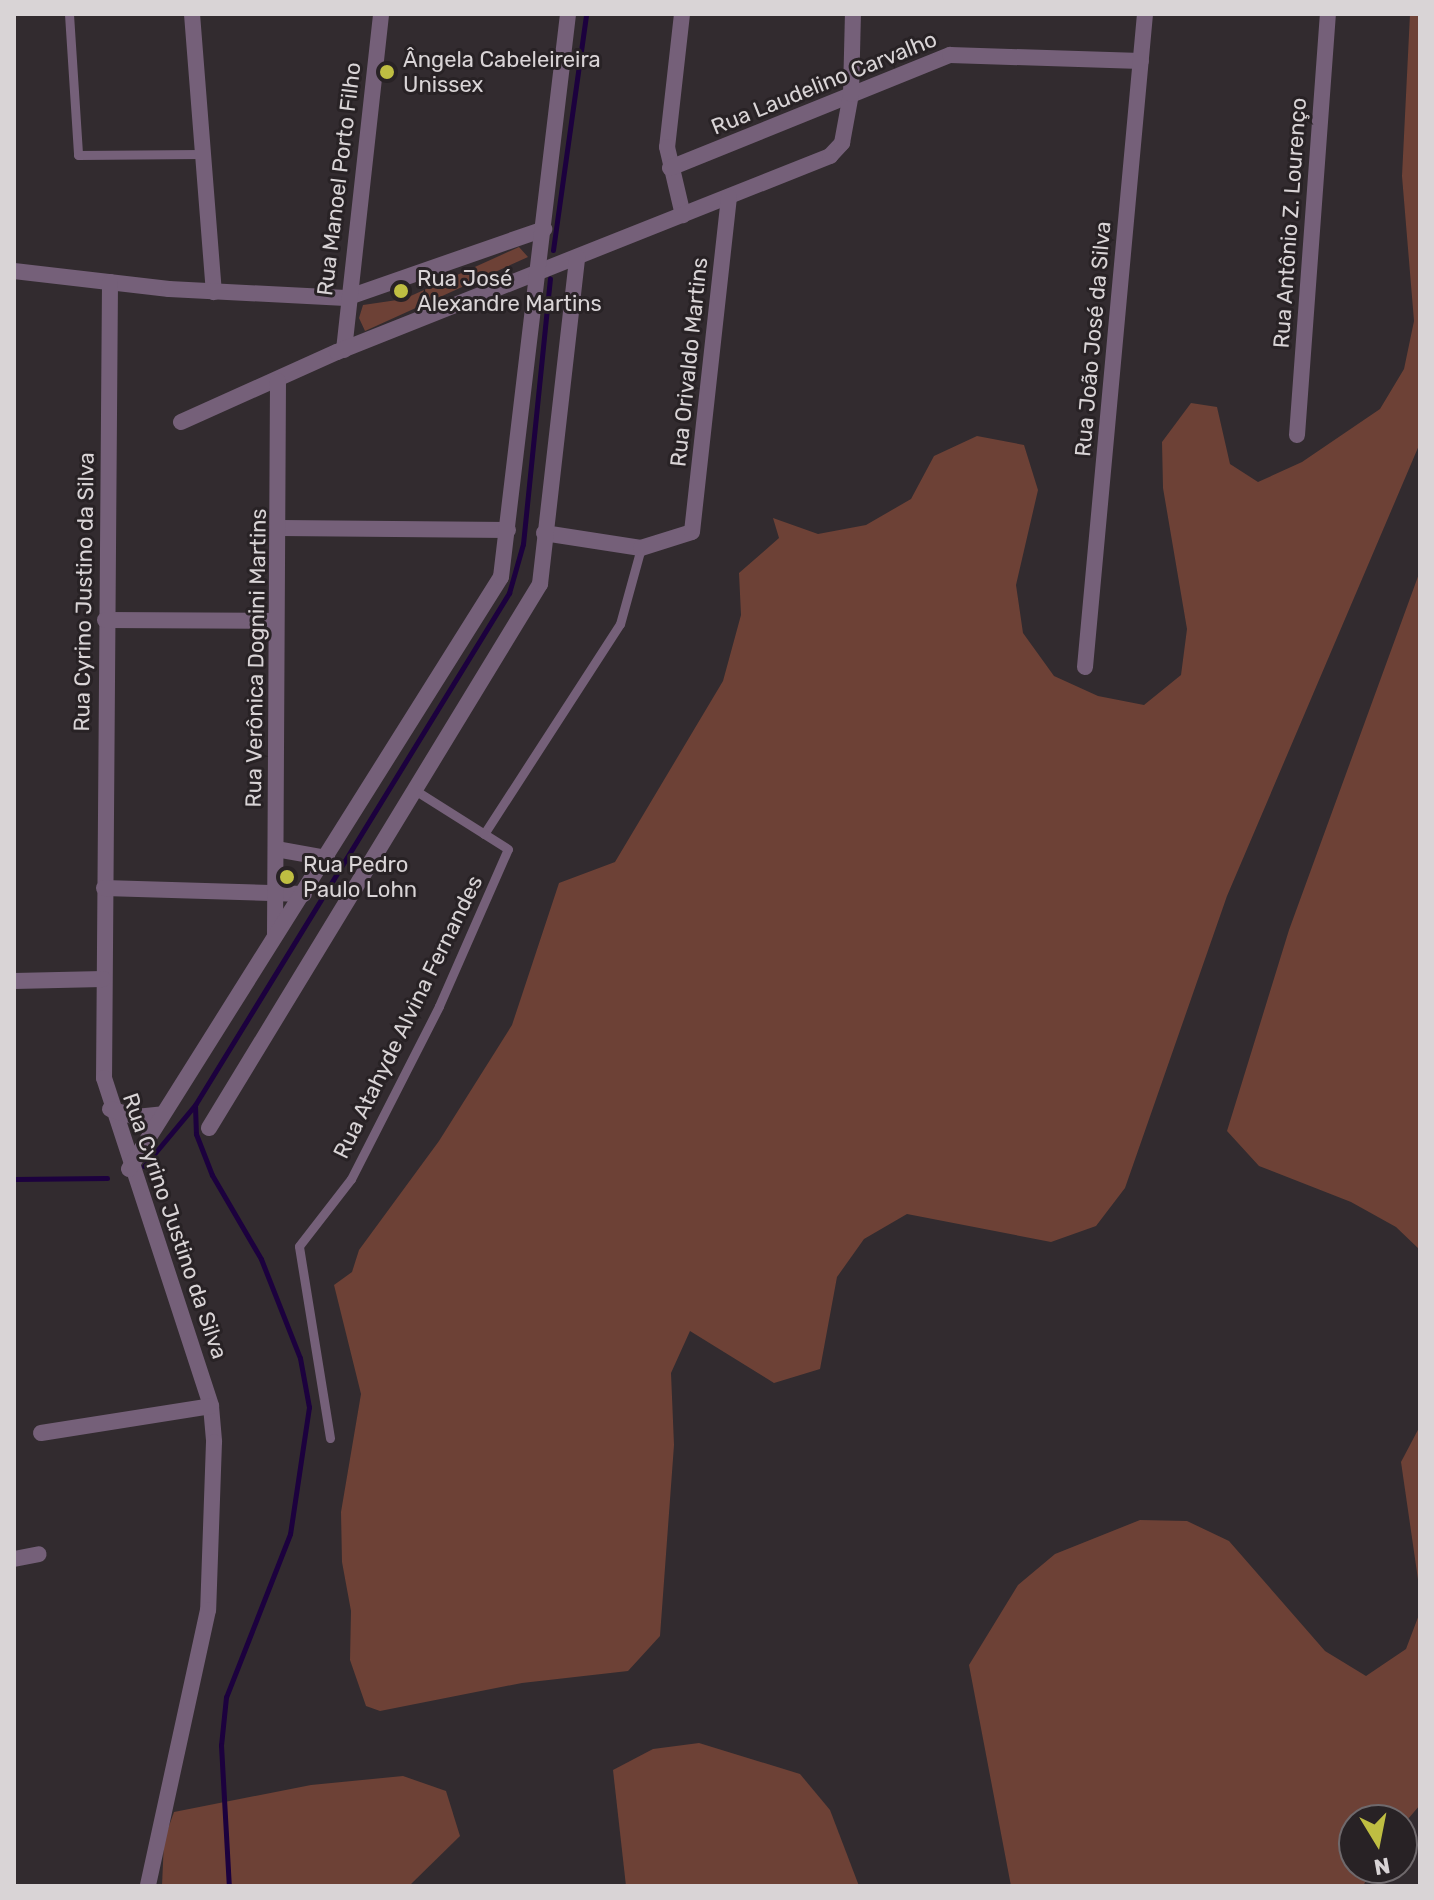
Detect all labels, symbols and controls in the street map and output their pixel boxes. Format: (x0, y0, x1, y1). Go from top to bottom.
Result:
street label: Rua Laudelino Carvalho (707, 26, 941, 140)
place label: Ângela Cabeleireira Unissex (403, 46, 601, 98)
street label: Rua Manoel Porto Filho (312, 61, 366, 297)
marker: Ângela Cabeleireira Unissex (378, 63, 396, 81)
street label: Rua Antônio Z. Lourenço (1268, 97, 1312, 349)
street label: Rua João José da Silva (1070, 220, 1116, 458)
street label: Rua Orivaldo Martins (665, 256, 713, 468)
place label: Rua José Alexandre Martins (417, 265, 602, 316)
marker: Rua José Alexandre Martins (392, 282, 410, 300)
street label: Rua Cyrino Justino da Silva (68, 452, 100, 732)
street label: Rua Verônica Dognini Martins (240, 508, 272, 808)
place label: Rua Pedro Paulo Lohn (303, 851, 417, 902)
marker: Rua Pedro Paulo Lohn (278, 868, 296, 886)
street label: Rua Atahyde Alvina Fernandes (328, 871, 488, 1163)
street label: Rua Cyrino Justino da Silva (117, 1090, 233, 1362)
north arrow (1338, 1804, 1418, 1884)
text: N (1372, 1851, 1392, 1881)

